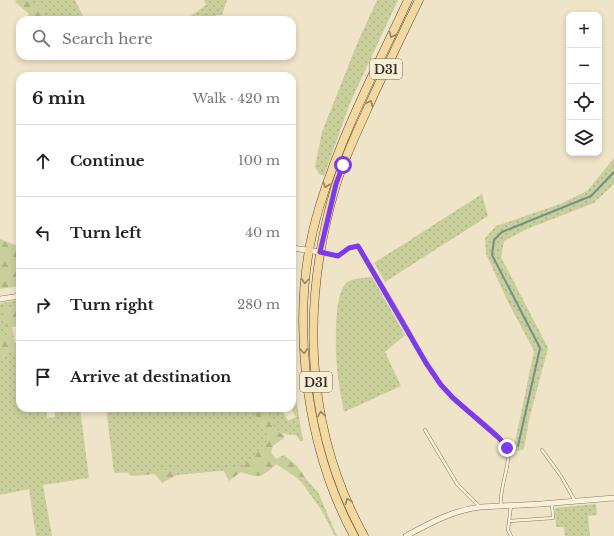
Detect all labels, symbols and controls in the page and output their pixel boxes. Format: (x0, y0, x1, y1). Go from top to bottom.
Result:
map controls (566, 12, 602, 156)
button: + (566, 12, 602, 48)
search box (16, 16, 296, 60)
icon: search (30, 27, 52, 49)
text: Search here (62, 29, 153, 48)
one-way arrow (389, 31, 397, 39)
button: − (566, 48, 602, 84)
road number: D31 (370, 59, 402, 79)
button: locate (566, 84, 602, 120)
text: 6 min (32, 88, 85, 109)
text: Walk · 420 m (193, 90, 280, 107)
one-way arrow (365, 100, 373, 107)
button: layers (566, 120, 602, 156)
icon: ahead (32, 150, 54, 172)
text: Continue (70, 151, 145, 170)
text: 100 m (238, 152, 280, 169)
route start (334, 156, 352, 174)
one-way arrow (323, 181, 331, 188)
icon: left (32, 222, 54, 244)
text: Turn left (70, 223, 141, 242)
text: 40 m (245, 224, 280, 241)
one-way arrow (301, 278, 310, 284)
icon: right (32, 294, 54, 316)
text: Turn right (70, 295, 153, 314)
text: 280 m (237, 296, 280, 313)
one-way arrow (300, 348, 309, 354)
icon: arrive (32, 366, 54, 388)
text: Arrive at destination (70, 367, 231, 386)
road number: D31 (300, 372, 332, 392)
one-way arrow (318, 411, 326, 418)
route end (498, 439, 516, 457)
one-way arrow (344, 497, 352, 504)

